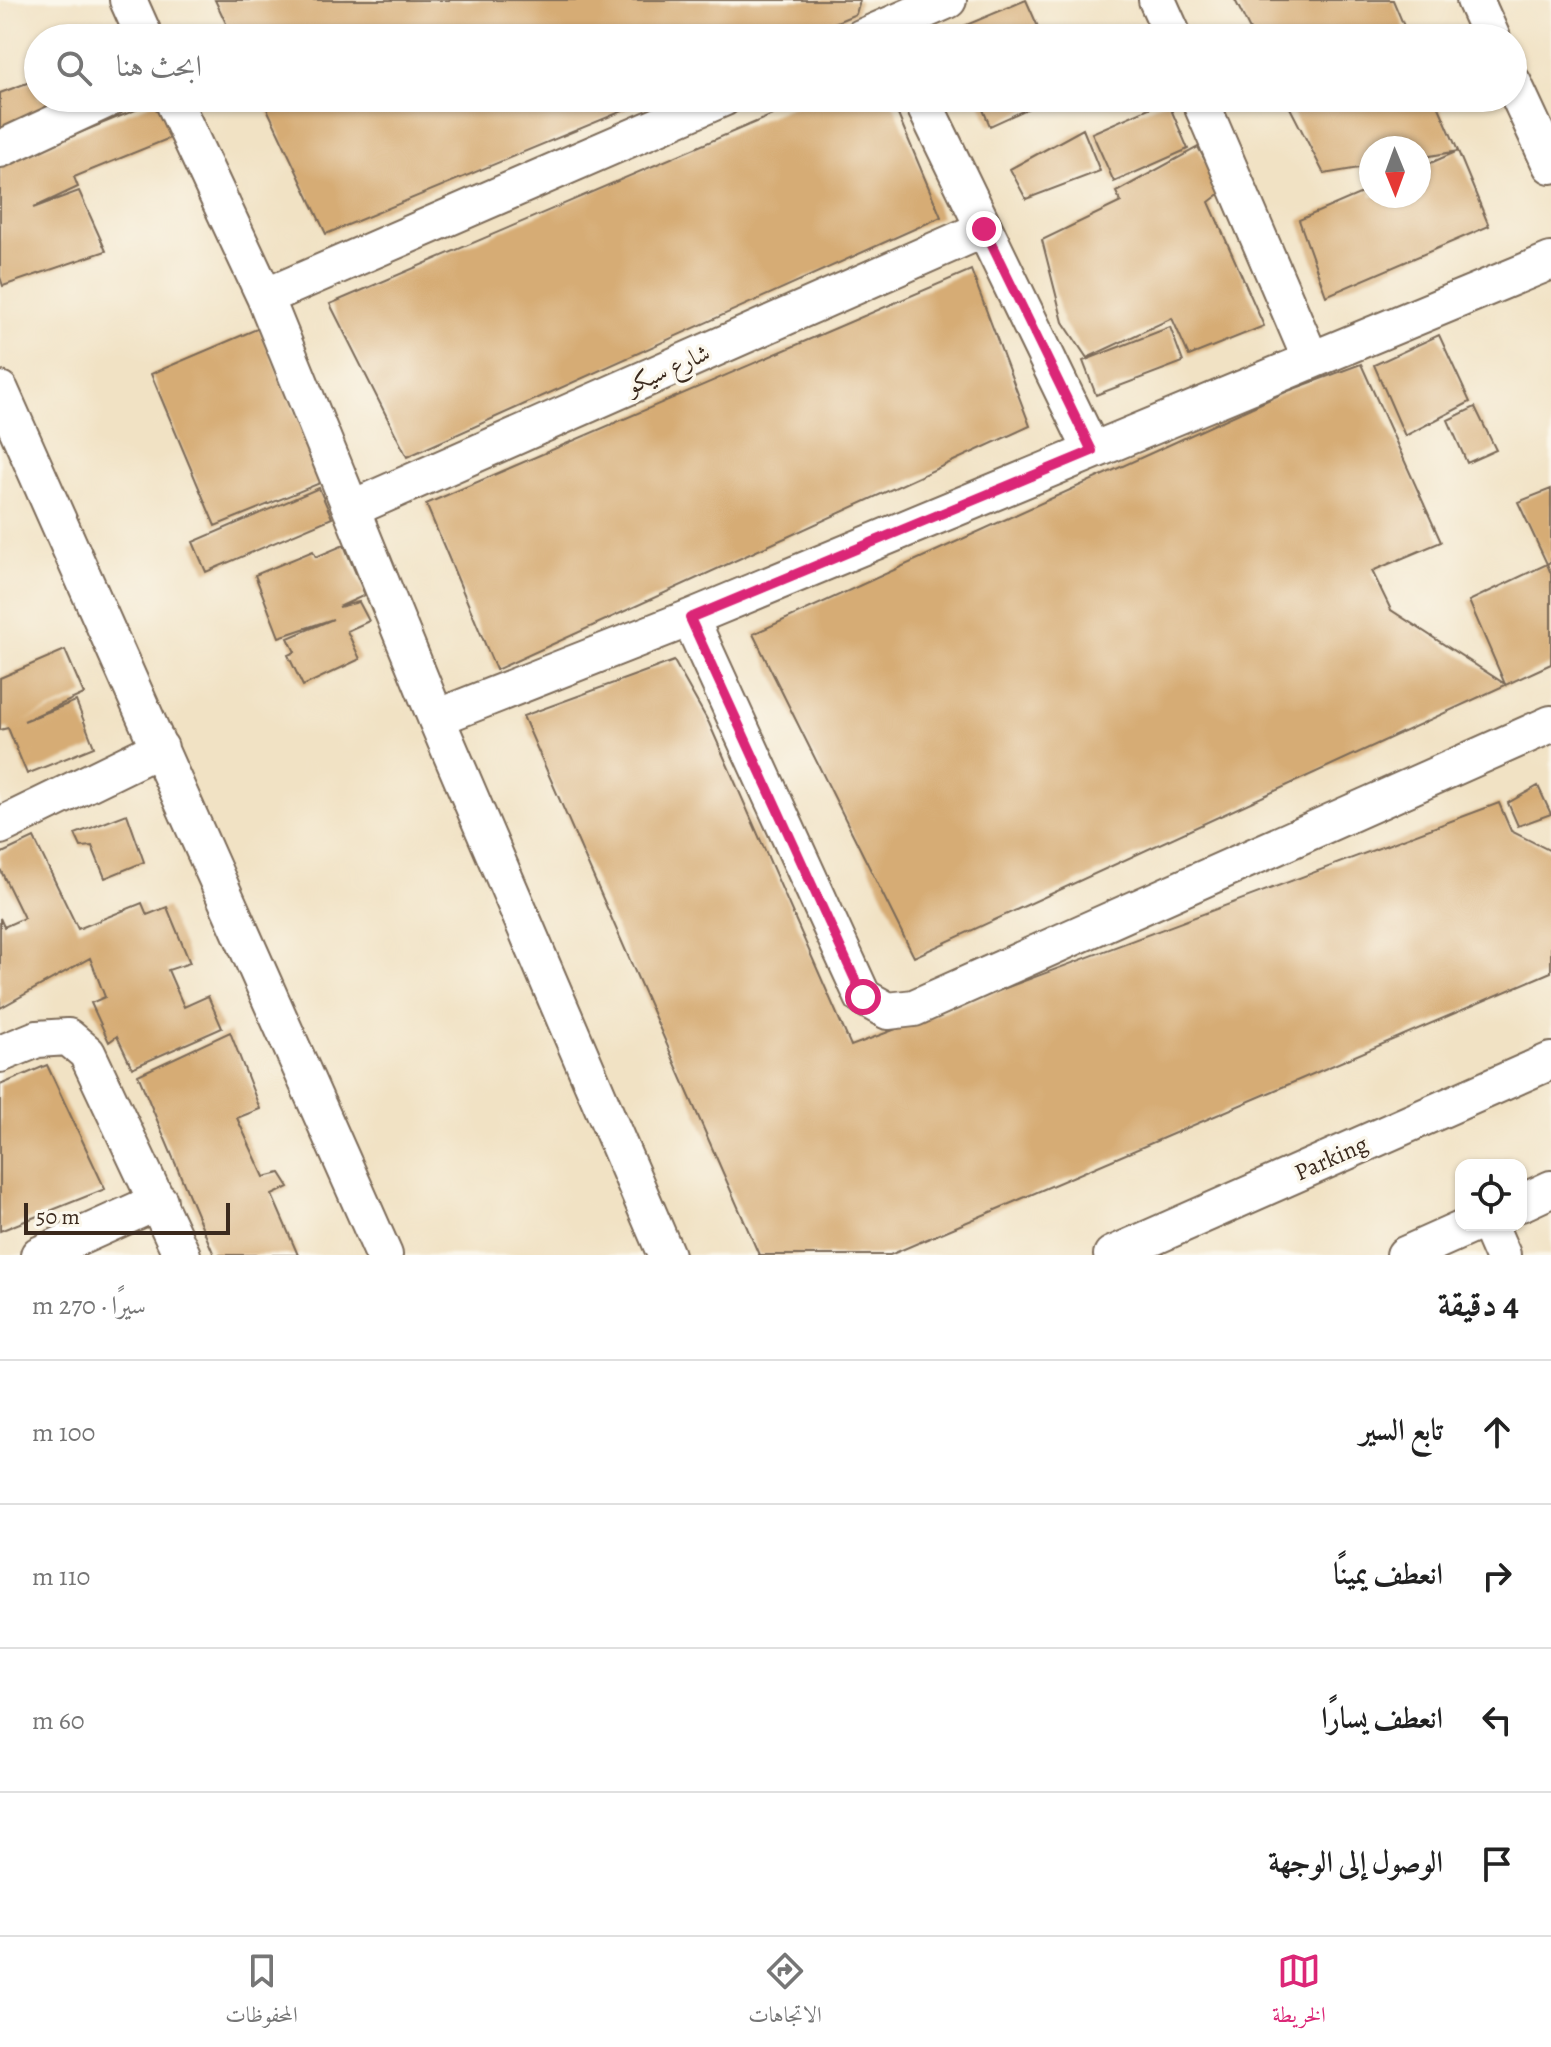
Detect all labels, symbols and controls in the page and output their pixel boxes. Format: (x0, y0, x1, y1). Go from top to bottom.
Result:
search box (24, 24, 1527, 112)
icon: search (52, 46, 96, 90)
text: ابحث هنا (116, 46, 202, 86)
north arrow (1359, 136, 1431, 208)
route end (966, 211, 1002, 247)
street label: شارع سيكو (619, 336, 716, 406)
route start (845, 979, 881, 1015)
street label: Parking (1289, 1128, 1373, 1188)
map controls (1455, 1159, 1527, 1231)
button: locate (1455, 1159, 1527, 1231)
scale bar (24, 1199, 230, 1235)
text: 50 m (36, 1202, 80, 1232)
text: 4 دقيقة (1438, 1280, 1519, 1327)
text: سيرًا · 270 m (32, 1288, 146, 1323)
text: تابع السير (1359, 1410, 1443, 1450)
icon: ahead (1475, 1410, 1519, 1454)
text: 100 m (32, 1415, 95, 1450)
text: انعطف يمينًا (1333, 1554, 1443, 1594)
icon: right (1475, 1554, 1519, 1598)
text: 110 m (32, 1559, 90, 1594)
text: انعطف يسارًا (1321, 1698, 1443, 1738)
icon: left (1475, 1698, 1519, 1742)
text: 60 m (32, 1703, 85, 1738)
text: الوصول إلى الوجهة (1268, 1842, 1443, 1882)
icon: arrive (1475, 1842, 1519, 1886)
tab: المحفوظات (225, 1949, 298, 2036)
tab: الاتجاهات (748, 1949, 822, 2036)
tab: الخريطة (1272, 1949, 1326, 2036)

